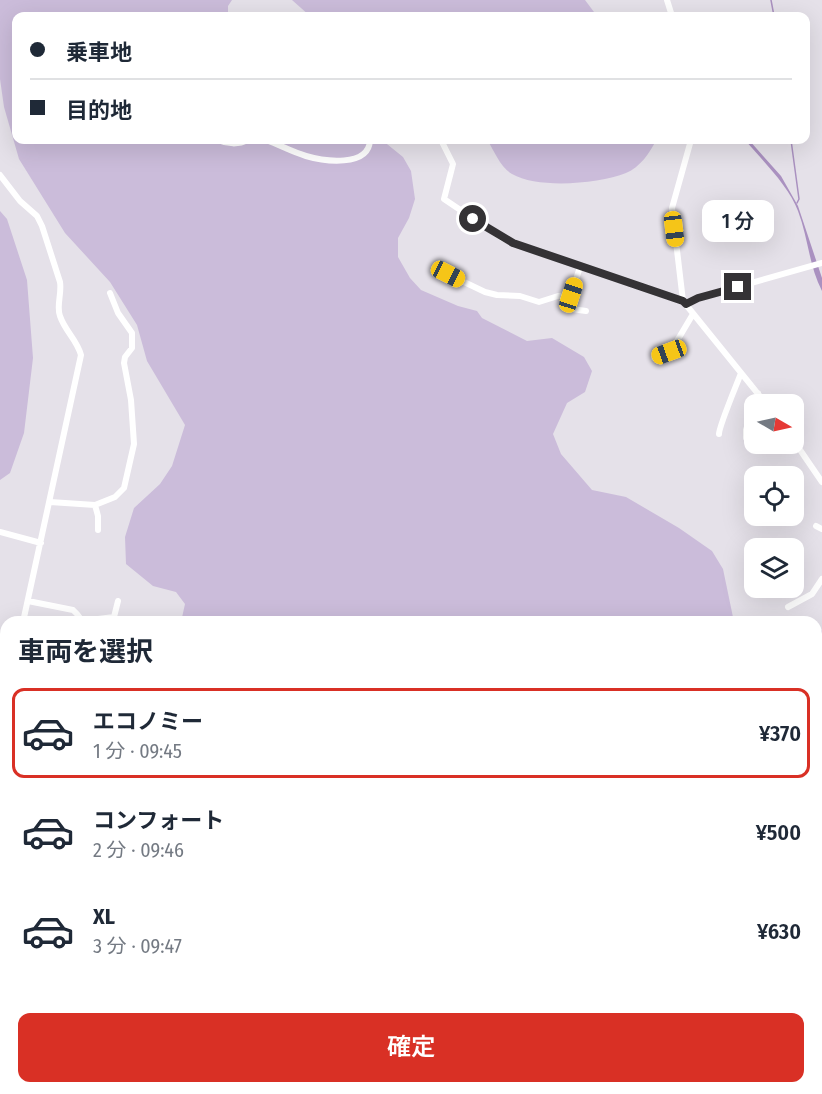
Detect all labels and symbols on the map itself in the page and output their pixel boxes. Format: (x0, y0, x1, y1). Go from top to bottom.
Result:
callout: 1 分 (702, 200, 774, 242)
route start (459, 205, 486, 232)
car (663, 210, 685, 248)
car (428, 258, 468, 290)
route end (724, 273, 751, 300)
car (557, 275, 585, 315)
car (649, 337, 689, 367)
north arrow (744, 394, 804, 454)

